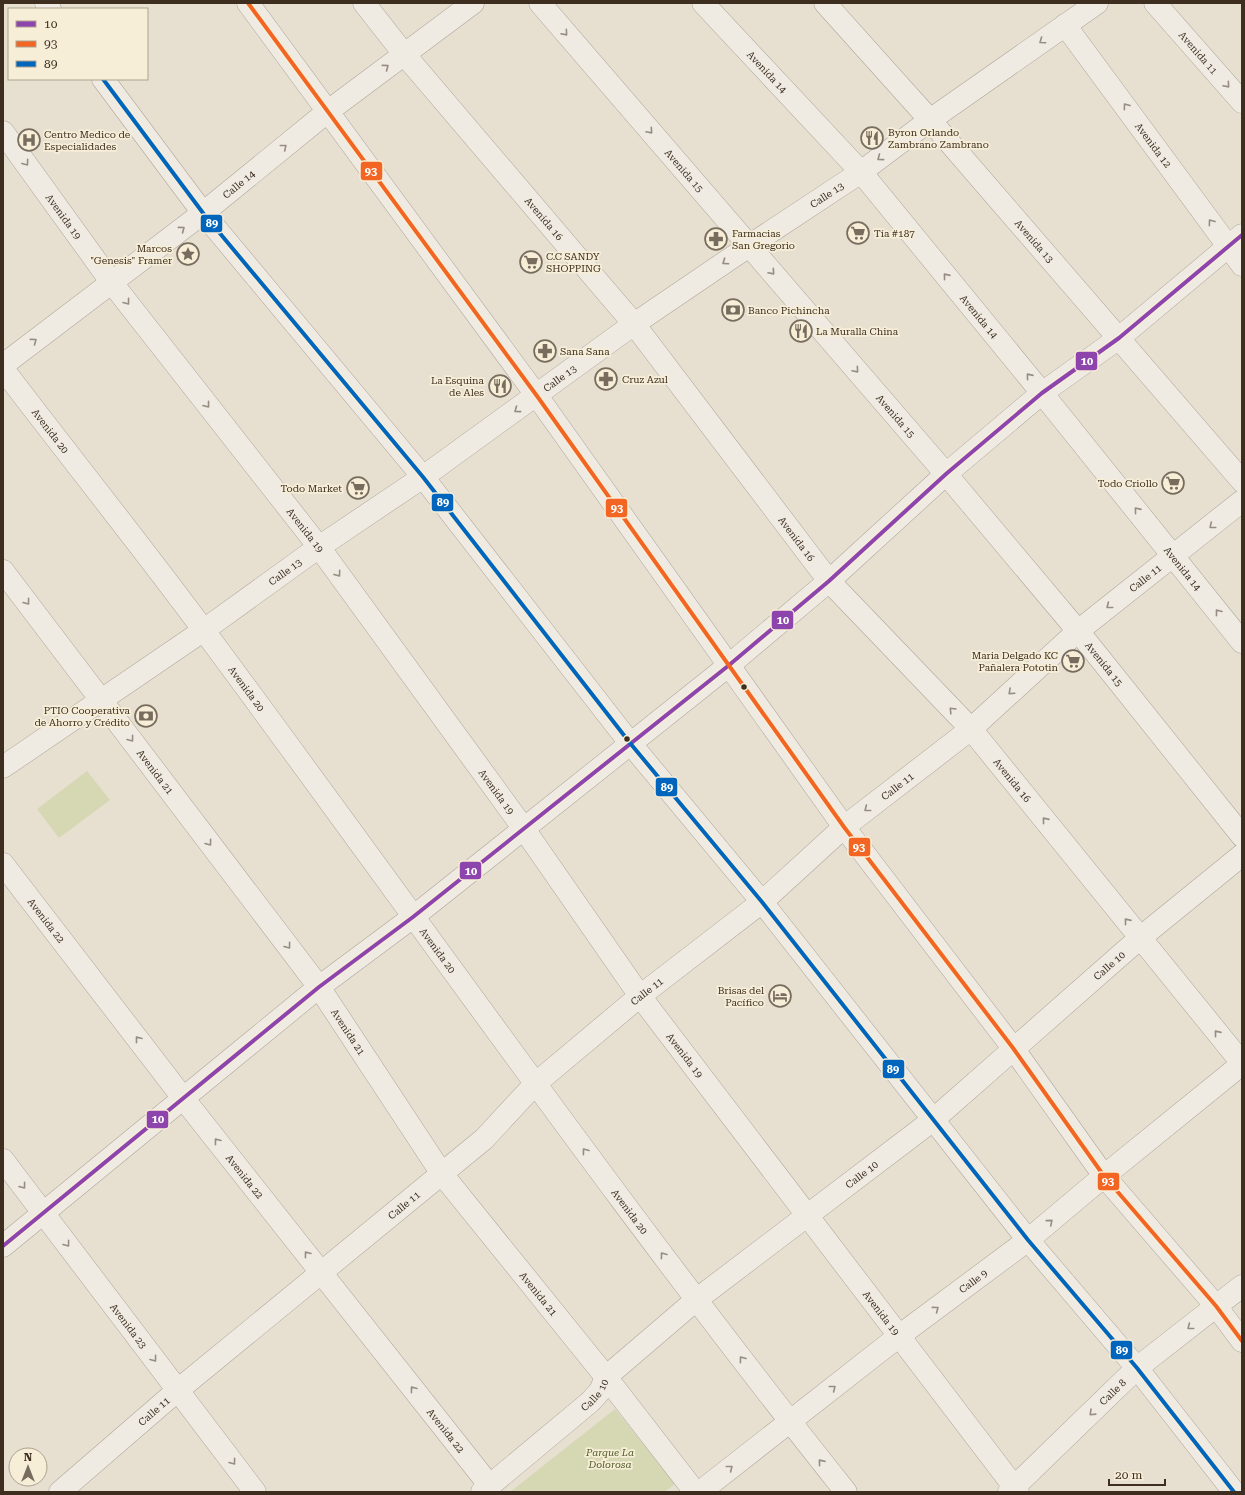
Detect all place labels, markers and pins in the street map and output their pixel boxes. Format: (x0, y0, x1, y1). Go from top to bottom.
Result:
restaurant icon: Byron Orlando Zambrano Zambrano (859, 125, 885, 151)
hospital icon: Centro Medico de Especialidades (16, 127, 42, 153)
place label: Byron Orlando Zambrano Zambrano (888, 127, 989, 150)
place label: Centro Medico de Especialidades (44, 129, 131, 152)
supermarket icon: Tía #187 (845, 220, 871, 246)
pharmacy icon: Farmacias San Gregorio (703, 226, 729, 252)
place label: Farmacias San Gregorio (732, 228, 795, 251)
place label: Tía #187 (874, 228, 915, 239)
place icon: Marcos "Genesis" Framer (175, 241, 201, 267)
place label: Marcos "Genesis" Framer (90, 243, 172, 266)
supermarket icon: C.C SANDY SHOPPING (518, 249, 544, 275)
place label: C.C SANDY SHOPPING (546, 251, 601, 274)
bank icon: Banco Pichincha (720, 297, 746, 323)
place label: Banco Pichincha (748, 305, 830, 316)
restaurant icon: La Muralla China (788, 318, 814, 344)
place label: La Muralla China (816, 326, 899, 337)
pharmacy icon: Sana Sana (532, 338, 558, 364)
place label: Sana Sana (560, 346, 610, 357)
pharmacy icon: Cruz Azul (593, 366, 619, 392)
restaurant icon: La Esquina de Ales (487, 373, 513, 399)
place label: Cruz Azul (622, 374, 668, 385)
place label: La Esquina de Ales (431, 375, 485, 398)
supermarket icon: Todo Criollo (1160, 470, 1186, 496)
supermarket icon: Todo Market (345, 475, 371, 501)
place label: Todo Criollo (1098, 478, 1158, 489)
place label: Todo Market (281, 483, 342, 494)
supermarket icon: Maria Delgado KC Pañalera Pototin (1060, 648, 1086, 674)
place label: Maria Delgado KC Pañalera Pototin (972, 650, 1059, 673)
unlabelled marker (739, 682, 749, 692)
bank icon: PTIO Cooperativa de Ahorro y Crédito (133, 703, 159, 729)
place label: PTIO Cooperativa de Ahorro y Crédito (34, 705, 131, 728)
unlabelled marker (622, 734, 632, 744)
hotel icon: Brisas del Pacífico (767, 983, 793, 1009)
place label: Brisas del Pacífico (718, 985, 764, 1008)

